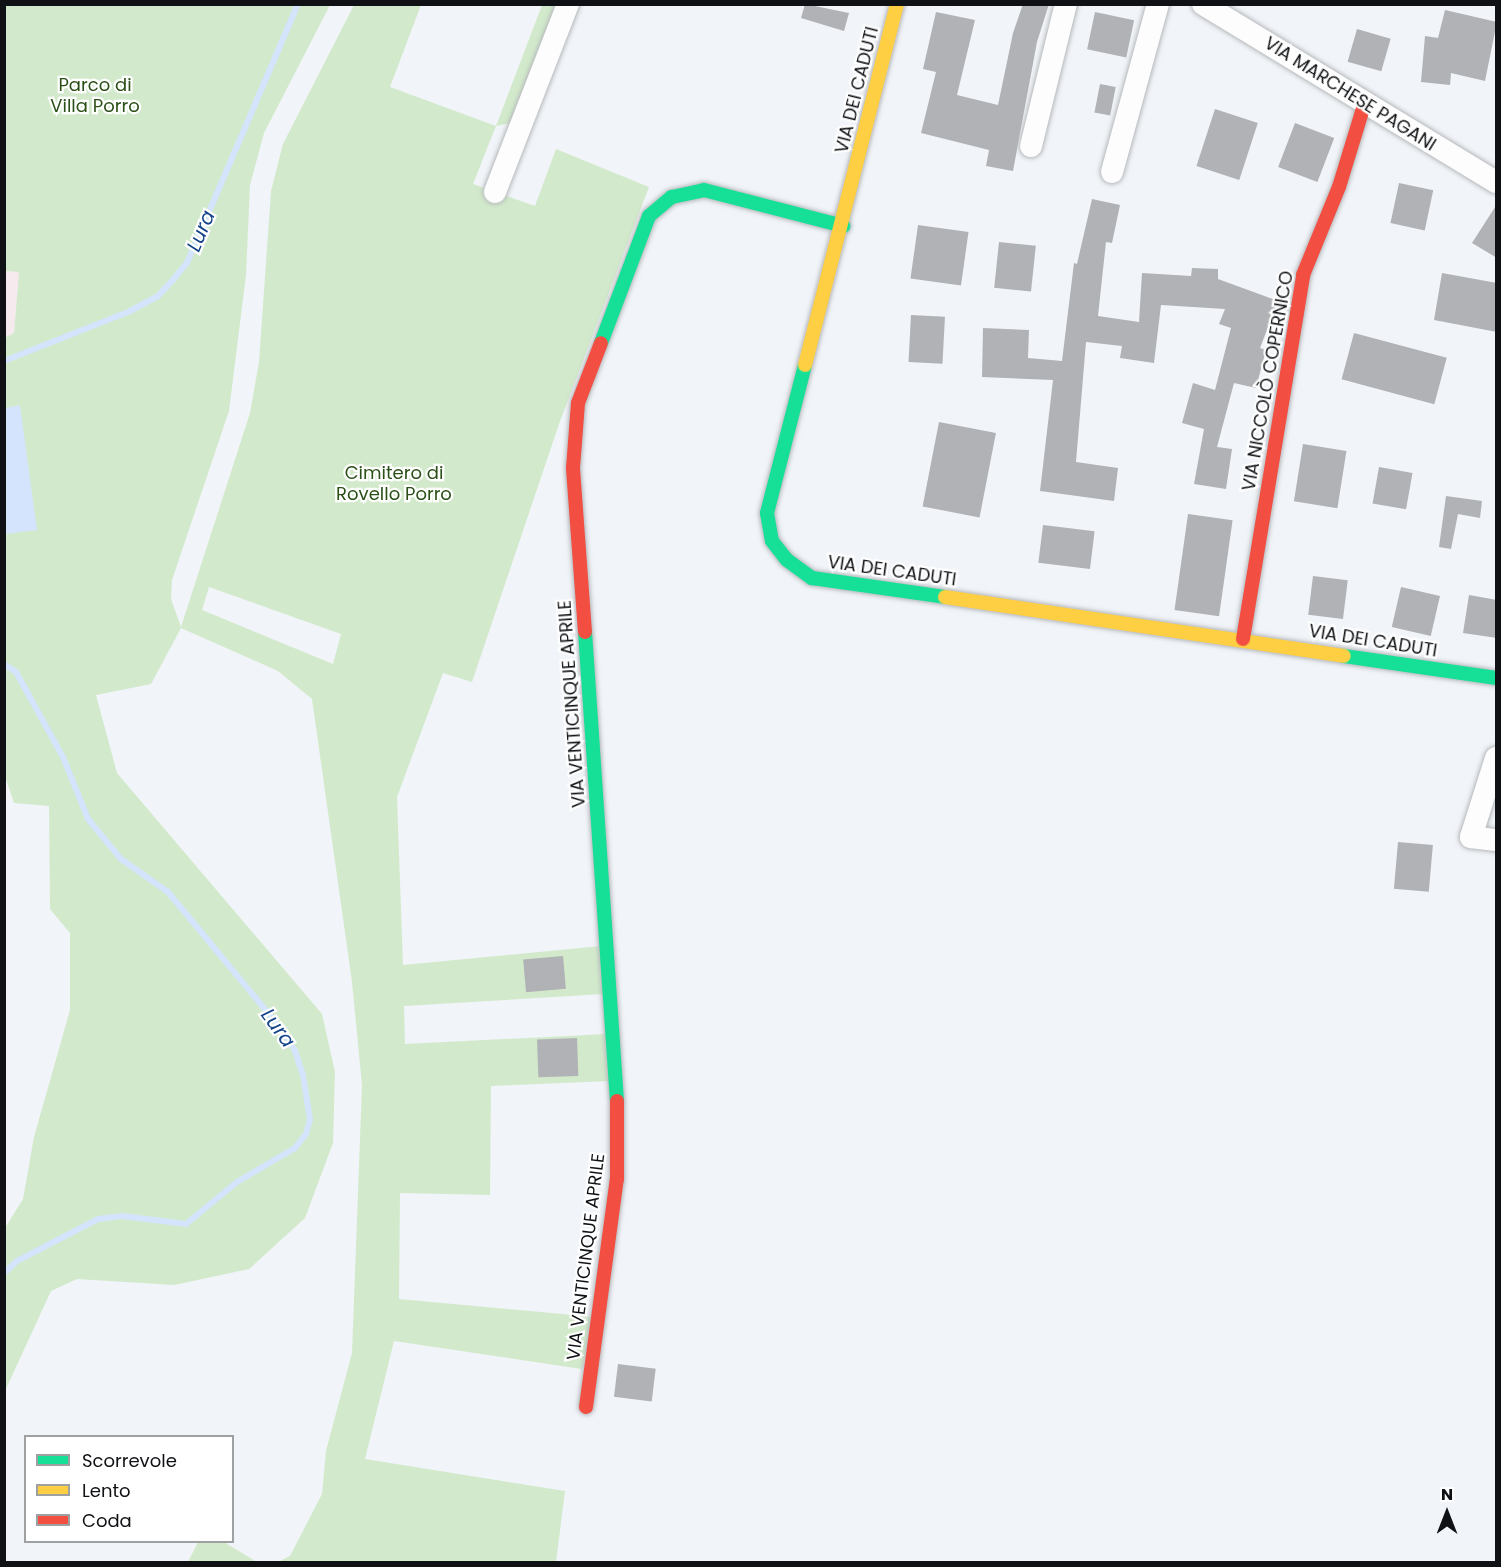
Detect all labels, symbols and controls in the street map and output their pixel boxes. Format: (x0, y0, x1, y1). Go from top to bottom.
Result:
street label: VIA DEI CADUTI (831, 24, 883, 156)
street label: VIA MARCHESE PAGANI (1260, 32, 1440, 156)
park label: Parco di Villa Porro (50, 75, 140, 118)
water label: Lura (182, 207, 220, 255)
street label: VIA NICCOLÒ COPERNICO (1238, 269, 1298, 493)
park label: Cimitero di Rovello Porro (336, 463, 452, 506)
street label: VIA DEI CADUTI (826, 551, 958, 591)
street label: VIA VENTICINQUE APRILE (554, 599, 590, 809)
street label: VIA DEI CADUTI (1307, 620, 1439, 662)
water label: Lura (256, 1004, 300, 1052)
street label: VIA VENTICINQUE APRILE (563, 1152, 609, 1362)
legend (24, 1435, 234, 1543)
text: Scorrevole (82, 1448, 177, 1473)
text: Lento (82, 1478, 131, 1503)
north arrow (1417, 1483, 1477, 1543)
text: N (1441, 1483, 1453, 1506)
text: Coda (82, 1508, 132, 1533)

